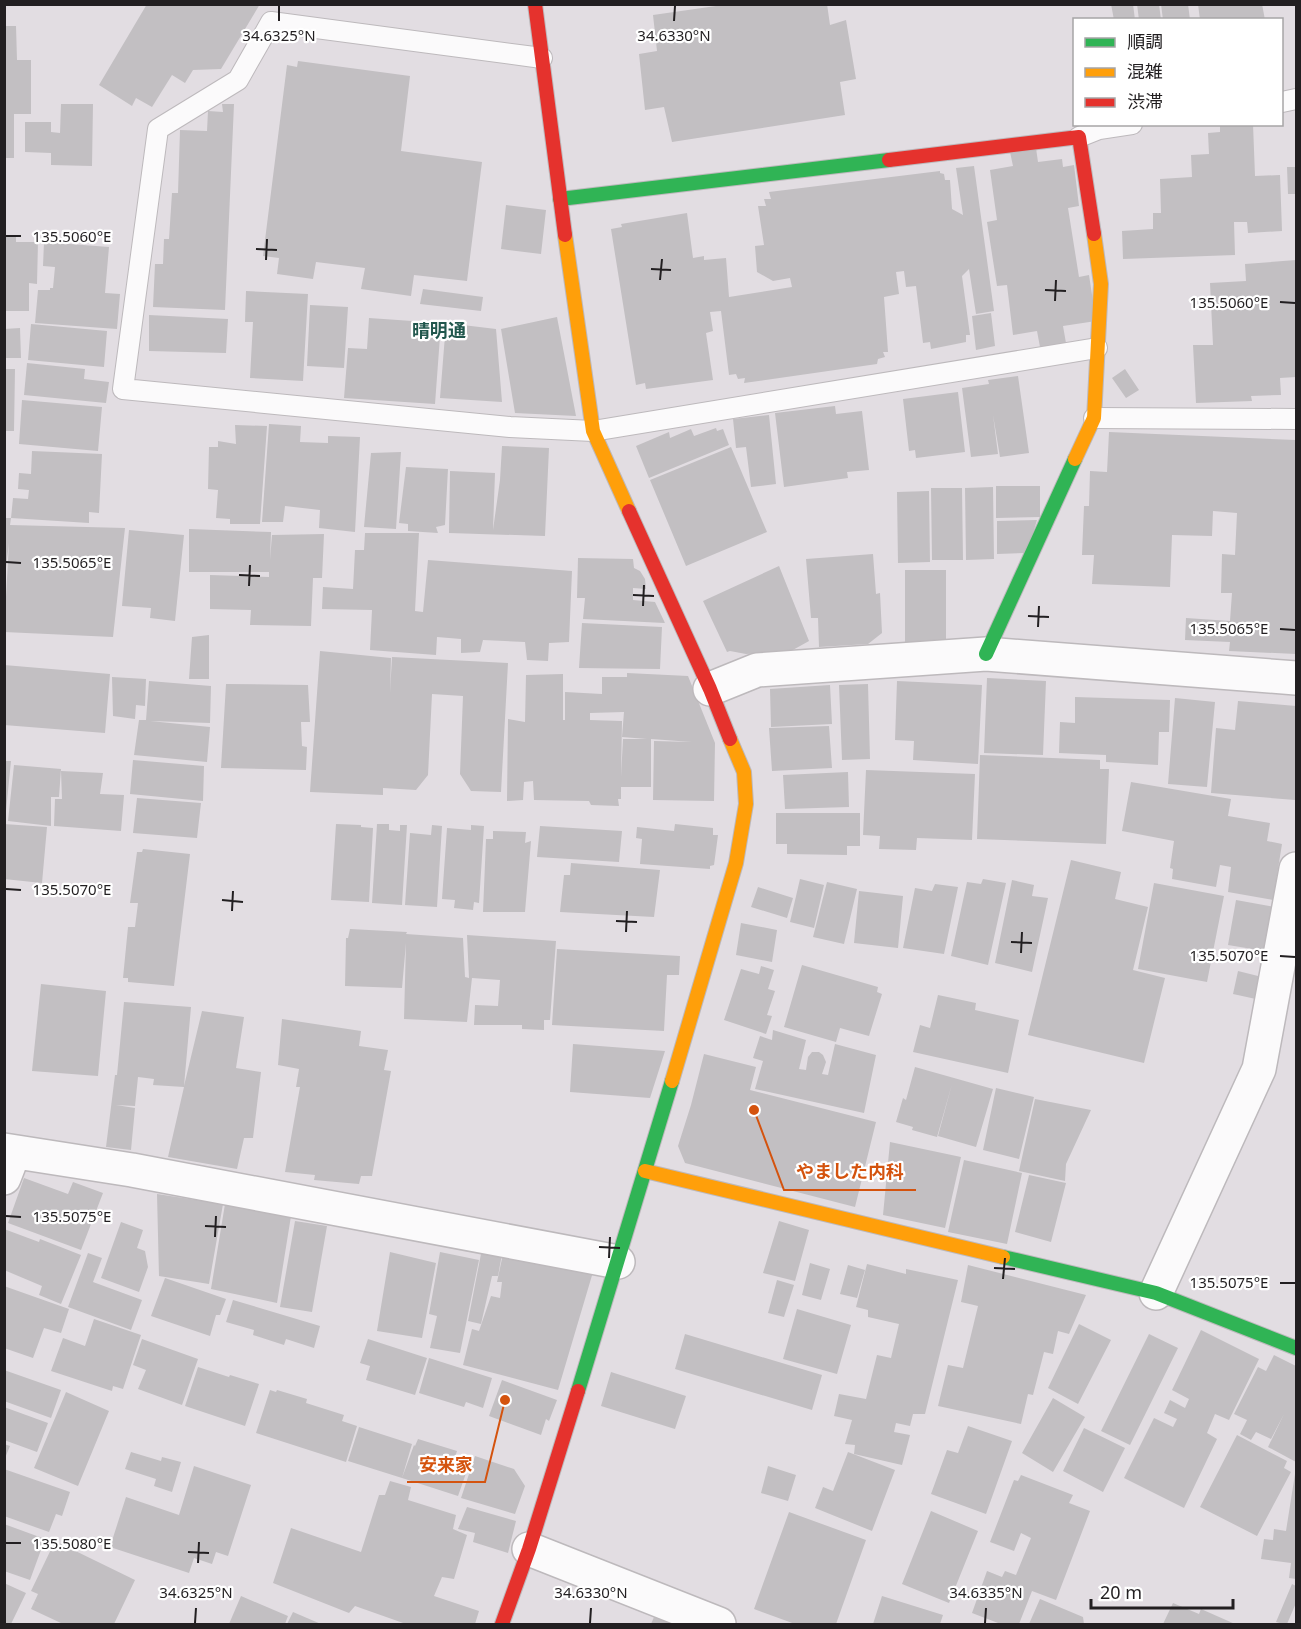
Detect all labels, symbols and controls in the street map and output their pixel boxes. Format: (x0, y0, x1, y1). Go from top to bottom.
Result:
legend (1073, 18, 1283, 126)
text: 34.6325°N (242, 25, 316, 45)
text: 34.6330°N (637, 25, 711, 45)
text: 順調 (1127, 29, 1163, 53)
text: 混雑 (1127, 59, 1163, 83)
text: 渋滞 (1127, 89, 1163, 113)
text: 135.5060°E (33, 226, 111, 246)
text: 135.5060°E (1190, 292, 1268, 312)
district label: 晴明通 (412, 318, 466, 342)
text: 135.5065°E (33, 552, 111, 572)
text: 135.5065°E (1190, 618, 1268, 638)
text: 135.5070°E (33, 879, 111, 899)
text: 135.5070°E (1190, 945, 1268, 965)
callout: やました内科 (784, 1154, 916, 1190)
text: やました内科 (796, 1159, 904, 1183)
text: 135.5075°E (33, 1206, 111, 1226)
text: 135.5075°E (1190, 1272, 1268, 1292)
callout: 安来家 (407, 1446, 485, 1482)
text: 安来家 (419, 1452, 473, 1476)
text: 135.5080°E (33, 1533, 111, 1553)
scale bar (1091, 1572, 1234, 1610)
text: 20 m (1100, 1580, 1142, 1604)
text: 34.6325°N (159, 1582, 233, 1602)
text: 34.6330°N (554, 1582, 628, 1602)
text: 34.6335°N (949, 1582, 1023, 1602)

